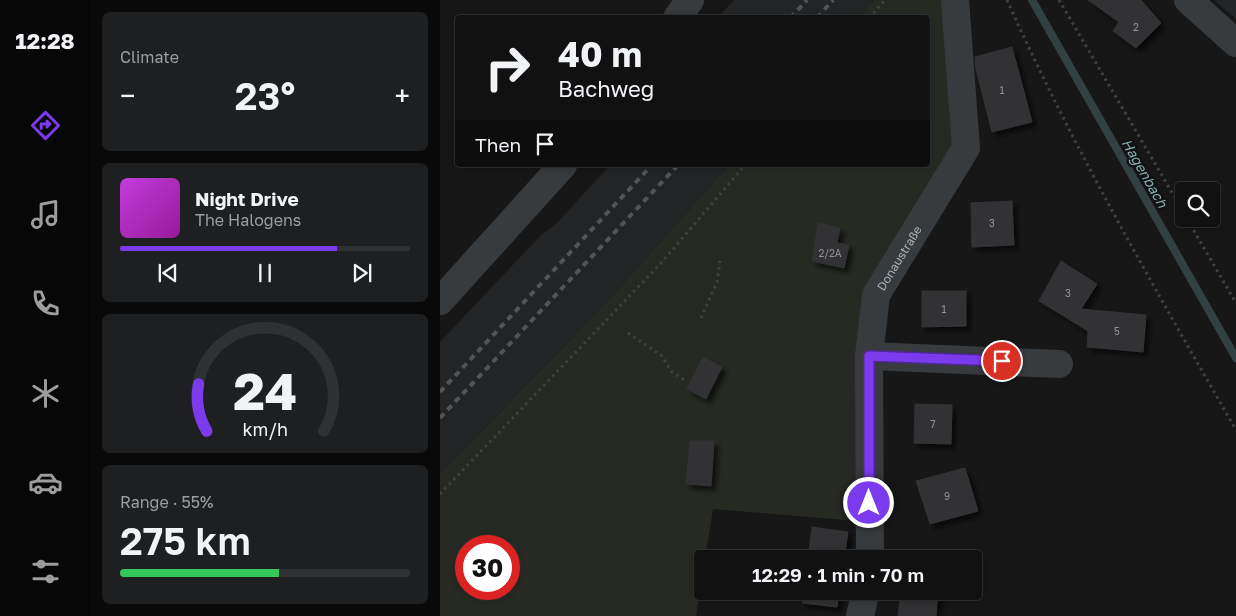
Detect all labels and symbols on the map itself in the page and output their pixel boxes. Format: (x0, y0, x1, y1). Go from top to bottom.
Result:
house number: 2 (1133, 21, 1139, 33)
house number: 1 (1000, 84, 1005, 96)
water label: Hagenbach (1118, 136, 1172, 212)
house number: 3 (989, 217, 995, 229)
street label: Donaustraße (873, 223, 924, 293)
house number: 2/2A (818, 247, 842, 259)
house number: 3 (1065, 287, 1071, 299)
house number: 1 (942, 303, 947, 315)
house number: 5 (1114, 325, 1120, 337)
pin (981, 340, 1023, 382)
house number: 7 (930, 418, 936, 430)
position arrow (842, 476, 894, 528)
house number: 9 (944, 490, 950, 502)
speed limit sign: 30 (455, 535, 520, 600)

